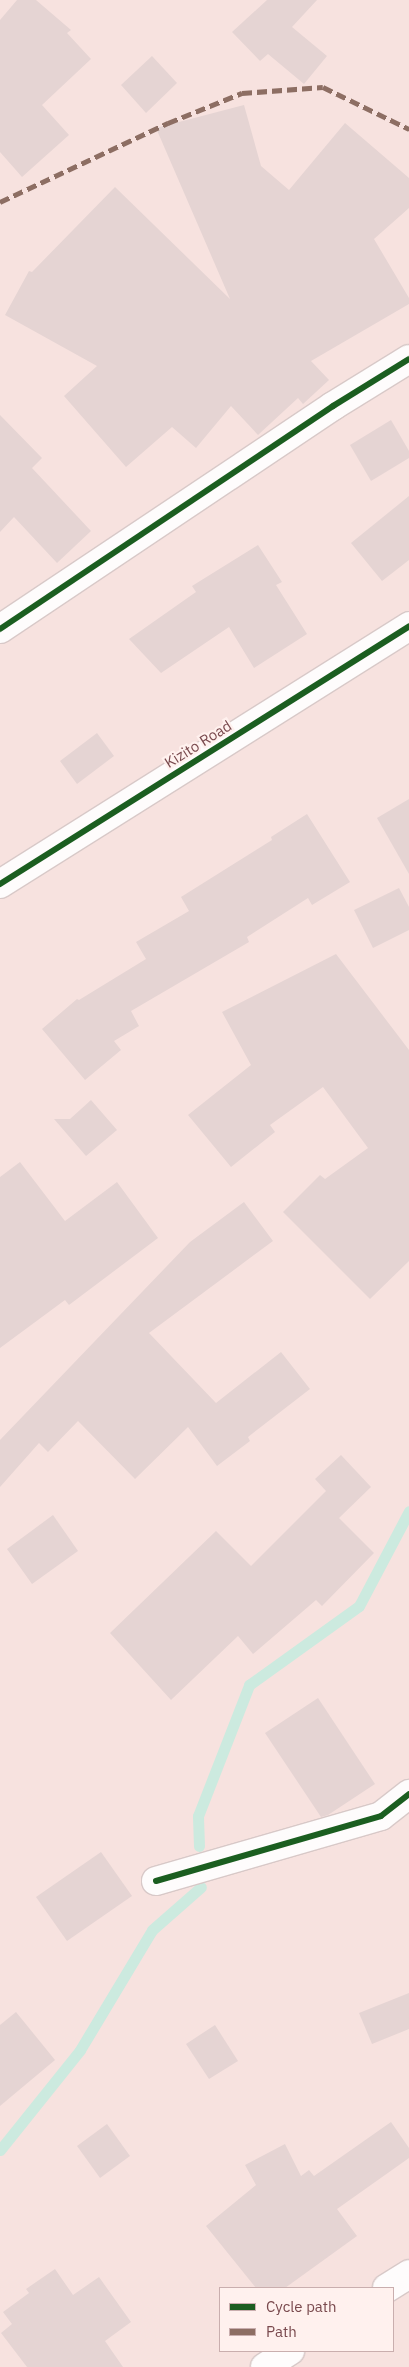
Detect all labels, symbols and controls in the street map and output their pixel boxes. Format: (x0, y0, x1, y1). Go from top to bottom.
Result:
street label: Kizito Road (161, 716, 235, 772)
legend (219, 2287, 394, 2352)
text: Cycle path (266, 2297, 337, 2316)
text: Path (266, 2322, 297, 2341)

